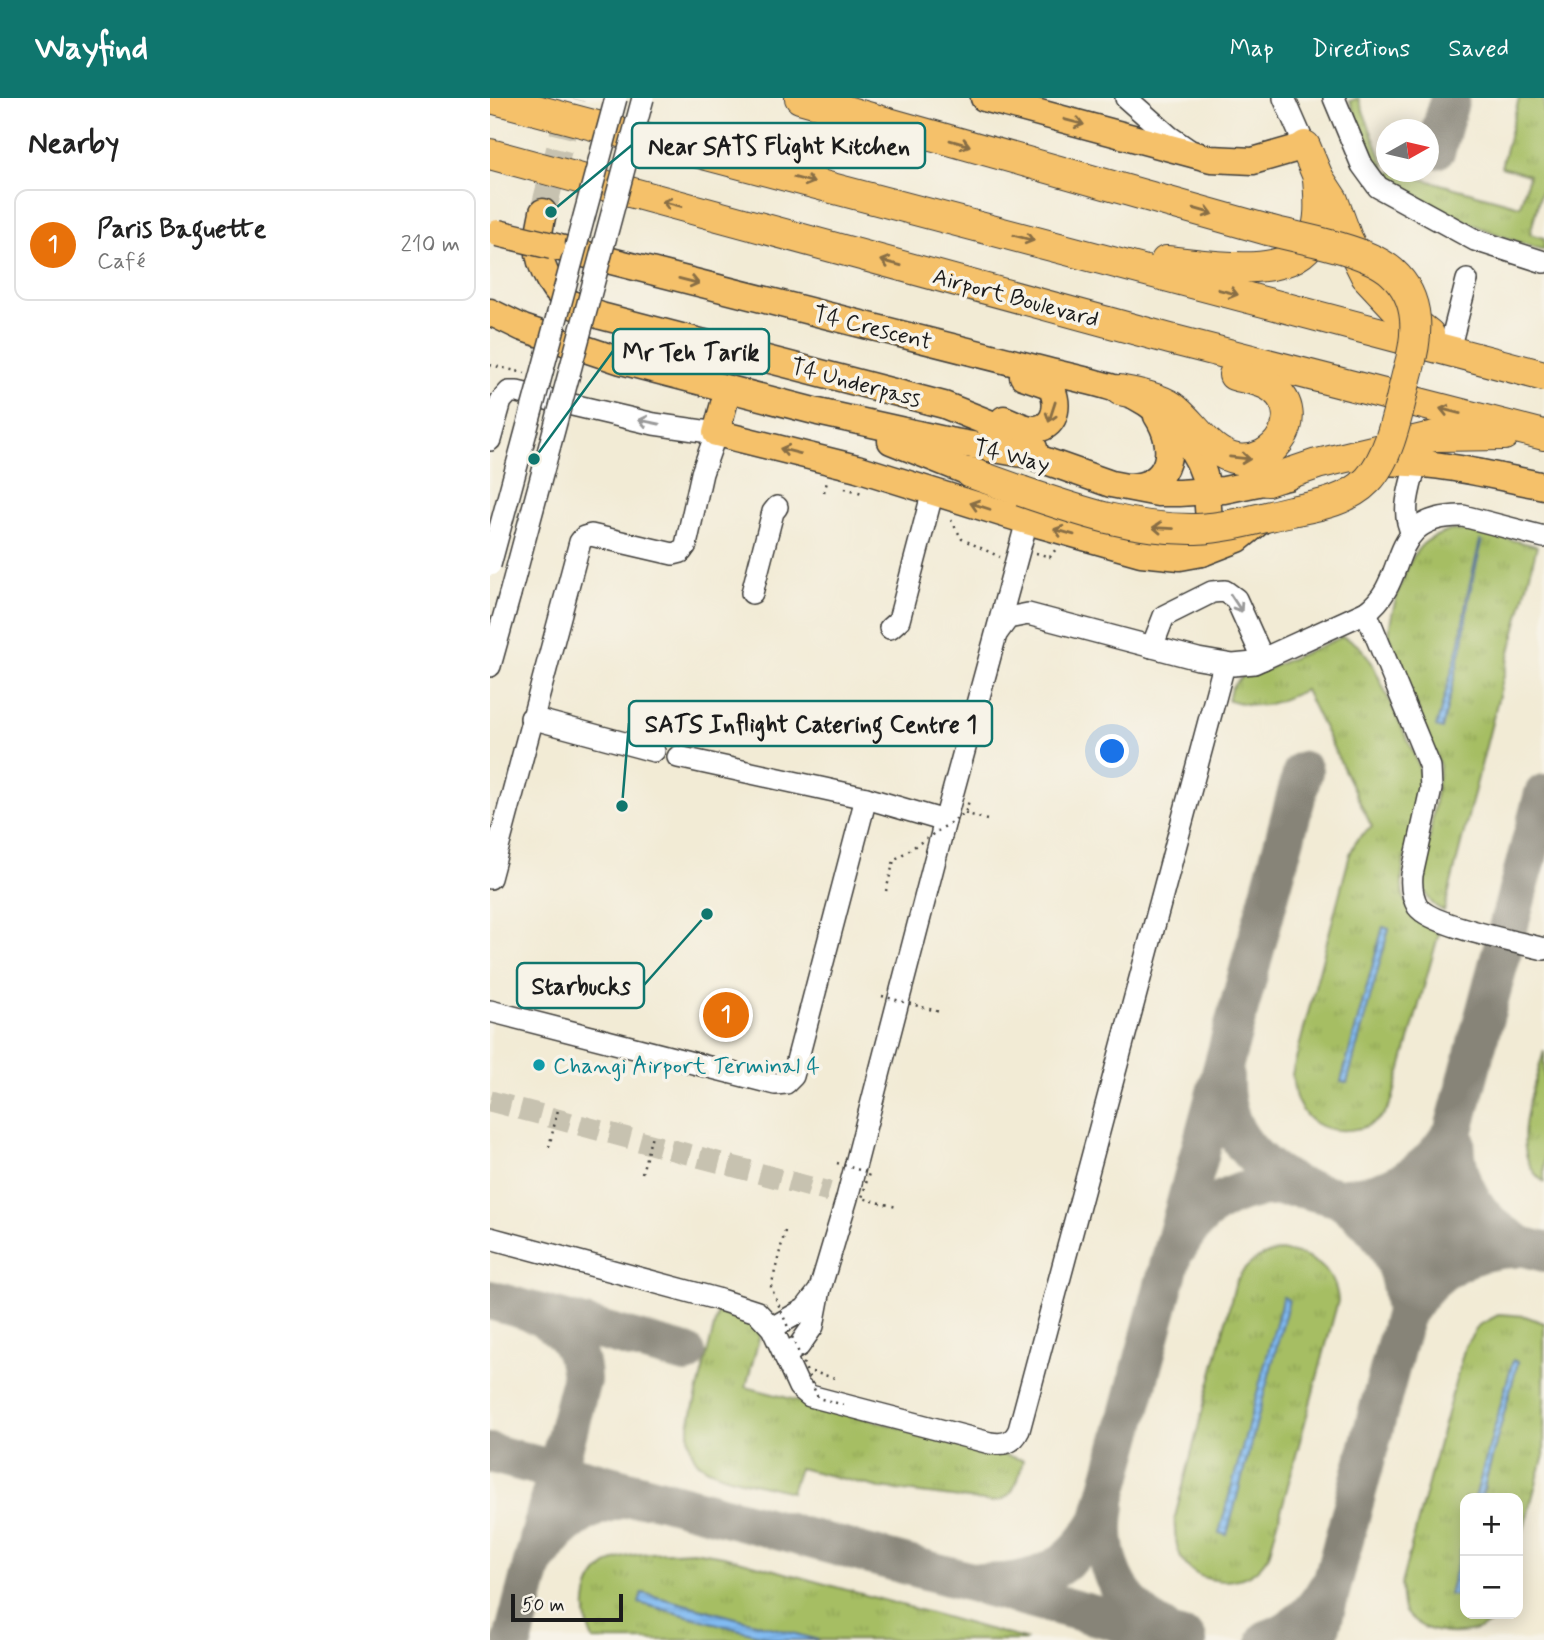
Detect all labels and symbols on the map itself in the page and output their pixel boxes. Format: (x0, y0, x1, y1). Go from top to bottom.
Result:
one-way arrow (1062, 116, 1085, 129)
north arrow (1376, 119, 1439, 182)
callout: Near SATS Flight Kitchen (632, 123, 925, 168)
text: Near SATS Flight Kitchen (648, 132, 910, 164)
one-way arrow (949, 137, 971, 150)
one-way arrow (792, 174, 815, 187)
one-way arrow (661, 196, 683, 209)
one-way arrow (1191, 206, 1213, 219)
one-way arrow (1012, 232, 1035, 245)
one-way arrow (881, 256, 903, 269)
street label: Airport Boulevard (929, 262, 1102, 336)
one-way arrow (677, 275, 700, 288)
one-way arrow (1216, 286, 1238, 299)
street label: T4 Crescent (810, 300, 935, 358)
callout: Mr Teh Tarik (613, 329, 769, 374)
text: Mr Teh Tarik (623, 338, 759, 369)
street label: T4 Underpass (787, 352, 924, 416)
one-way arrow (1045, 401, 1057, 423)
one-way arrow (1439, 404, 1462, 417)
one-way arrow (638, 415, 661, 429)
street label: T4 Way (970, 433, 1053, 481)
one-way arrow (779, 444, 802, 457)
one-way arrow (1228, 452, 1250, 465)
one-way arrow (969, 499, 991, 512)
one-way arrow (1152, 521, 1175, 534)
one-way arrow (1053, 525, 1076, 538)
one-way arrow (1228, 593, 1243, 612)
callout: SATS Inflight Catering Centre 1 (629, 701, 992, 746)
text: SATS Inflight Catering Centre 1 (645, 710, 977, 744)
your location (1095, 734, 1129, 768)
callout: Starbucks (517, 963, 644, 1008)
text: Starbucks (532, 972, 631, 1003)
pin: 1 (703, 989, 749, 1041)
place label: Changi Airport Terminal 4 (553, 1052, 820, 1082)
marker: Changi Airport Terminal 4 (531, 1057, 547, 1073)
scale bar (511, 1591, 623, 1623)

